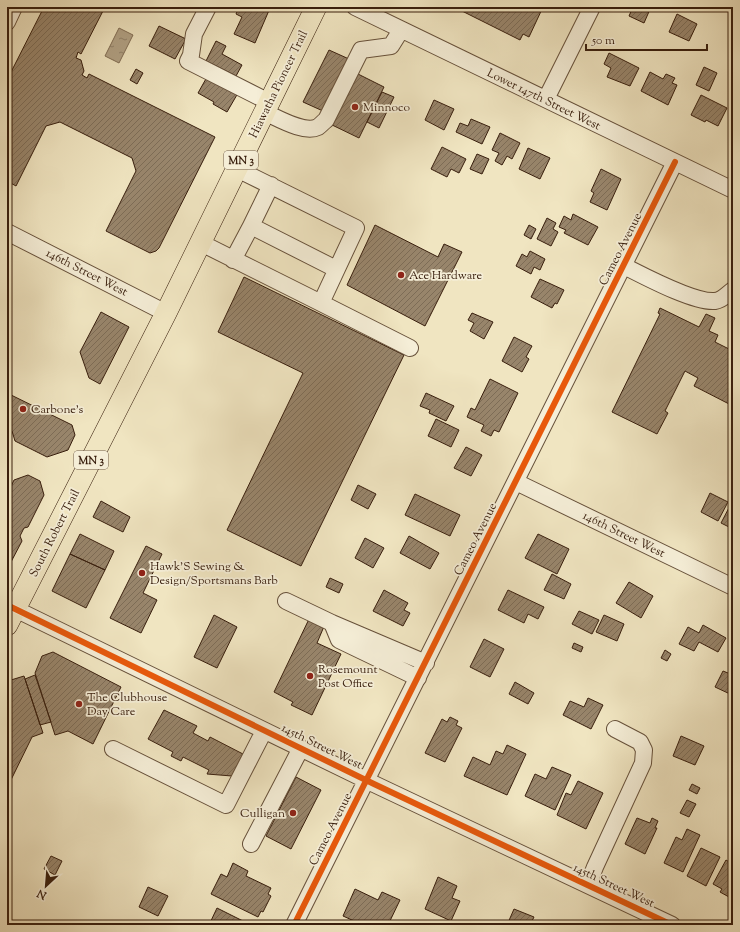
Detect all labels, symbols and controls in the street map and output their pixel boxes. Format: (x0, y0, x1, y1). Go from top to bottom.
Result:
scale bar (586, 26, 707, 52)
street label: Hiawatha Pioneer Trail (245, 27, 313, 141)
text: 50 m (591, 32, 615, 50)
street label: Lower 147th Street West (484, 64, 604, 135)
place label: Minnoco (363, 99, 410, 117)
marker: Minnoco (350, 102, 360, 112)
road number: MN 3 (224, 151, 258, 169)
street label: Cameo Avenue (595, 210, 647, 289)
street label: 146th Street West (42, 244, 131, 301)
place label: Ace Hardware (409, 267, 483, 285)
marker: Ace Hardware (396, 270, 406, 280)
place label: Carbone's (31, 401, 84, 419)
marker: Carbone's (18, 404, 28, 414)
road number: MN 3 (74, 451, 108, 469)
street label: South Robert Trail (25, 486, 85, 581)
street label: Cameo Avenue (450, 500, 502, 579)
street label: 146th Street West (579, 507, 668, 563)
place label: Hawk'S Sewing & Design/Sportsmans Barb (150, 558, 278, 590)
marker: Hawk'S Sewing & Design/Sportsmans Barb (137, 568, 147, 578)
place label: Rosemount Post Office (318, 661, 378, 693)
marker: Rosemount Post Office (305, 671, 315, 681)
place label: The Clubhouse Day Care (87, 689, 168, 721)
marker: The Clubhouse Day Care (74, 699, 84, 709)
street label: 145th Street West (278, 720, 365, 774)
street label: Cameo Avenue (305, 790, 357, 869)
place label: Culligan (240, 805, 285, 823)
marker: Culligan (288, 808, 298, 818)
street label: 145th Street West (570, 859, 657, 913)
north arrow (26, 866, 66, 906)
text: N (34, 885, 50, 904)

